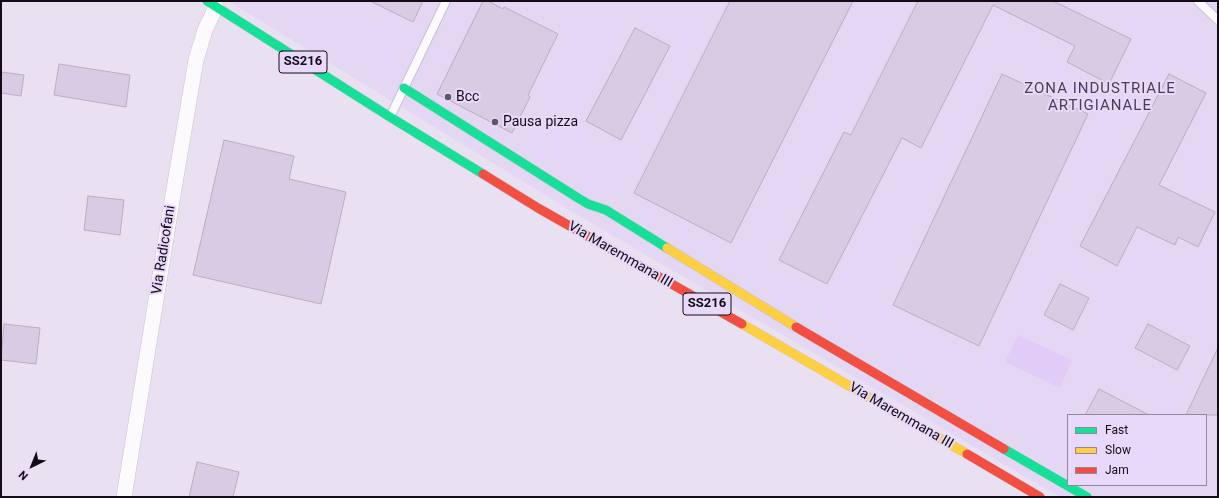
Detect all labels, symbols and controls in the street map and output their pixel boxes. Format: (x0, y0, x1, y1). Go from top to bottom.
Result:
road number: SS216 (279, 51, 327, 73)
district label: ZONA INDUSTRIALE ARTIGIANALE (1024, 80, 1176, 115)
place label: Bcc (456, 89, 479, 105)
marker: Bcc (443, 92, 453, 102)
place label: Pausa pizza (503, 114, 578, 130)
marker: Pausa pizza (490, 117, 500, 127)
street label: Via Radicofani (149, 204, 179, 296)
street label: Via Maremmana III (565, 218, 675, 292)
road number: SS216 (683, 293, 731, 315)
street label: Via Maremmana III (846, 379, 956, 453)
legend (1067, 414, 1207, 486)
text: Fast (1105, 423, 1128, 437)
text: Slow (1105, 443, 1131, 457)
north arrow (12, 446, 52, 486)
text: Jam (1105, 463, 1129, 477)
text: N (16, 468, 31, 483)

